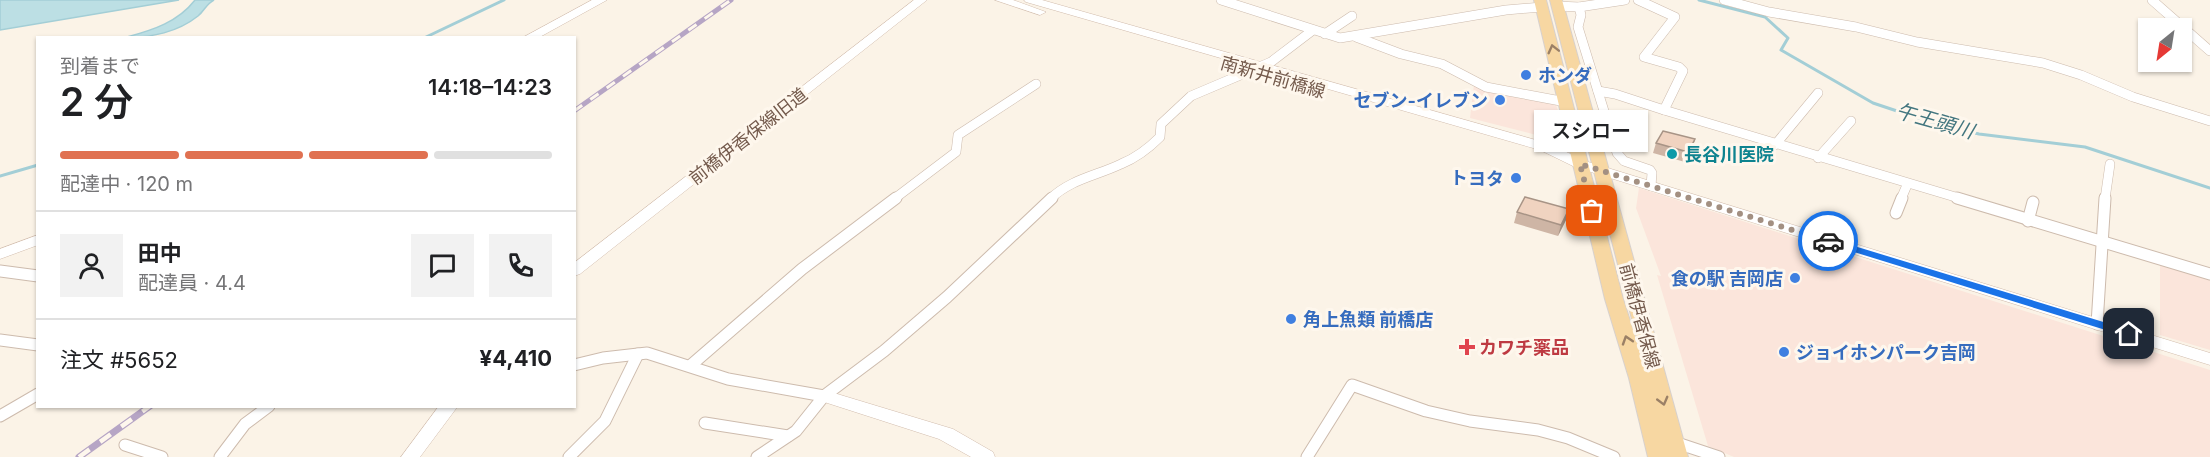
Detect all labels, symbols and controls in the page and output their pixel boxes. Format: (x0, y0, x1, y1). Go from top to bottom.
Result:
north arrow (2138, 18, 2192, 72)
map controls (2138, 18, 2192, 72)
one-way arrow (1547, 44, 1560, 54)
street label: 南新井前橋線 (1218, 52, 1328, 102)
text: 到着まで (60, 54, 140, 78)
place label: ホンダ (1538, 65, 1592, 86)
marker: ホンダ (1519, 68, 1533, 82)
text: 14:18–14:23 (428, 74, 552, 100)
text: 2 分 (60, 78, 133, 125)
street label: 前橋伊香保線旧道 (685, 83, 811, 189)
place label: セブン-イレブン (1354, 90, 1488, 111)
marker: セブン-イレブン (1493, 93, 1507, 107)
water label: 午王頭川 (1893, 98, 1979, 144)
callout: スシロー (1535, 109, 1649, 151)
text: スシロー (1551, 119, 1631, 143)
place label: 長谷川医院 (1684, 144, 1774, 165)
marker: 長谷川医院 (1665, 147, 1679, 161)
place label: トヨタ (1450, 168, 1504, 189)
marker: トヨタ (1509, 171, 1523, 185)
text: 配達中 · 120 m (60, 172, 193, 196)
pin (1566, 185, 1617, 236)
icon: bag (1575, 194, 1608, 227)
courier (1798, 211, 1858, 271)
icon: car (1812, 225, 1845, 258)
button: person (60, 234, 123, 297)
button: chat (411, 234, 474, 297)
button: phone (489, 234, 552, 297)
text: 田中 (138, 240, 182, 266)
street label: 前橋伊香保線 (1616, 261, 1664, 371)
place label: 食の駅 吉岡店 (1671, 268, 1783, 289)
text: 配達員 · 4.4 (138, 271, 246, 295)
marker: 食の駅 吉岡店 (1788, 271, 1802, 285)
pin (2103, 308, 2154, 359)
place label: 角上魚類 前橋店 (1303, 309, 1433, 330)
marker: 角上魚類 前橋店 (1284, 312, 1298, 326)
icon: home (2112, 317, 2145, 350)
one-way arrow (1622, 335, 1634, 346)
place label: カワチ薬品 (1479, 337, 1569, 358)
marker: カワチ薬品 (1460, 340, 1474, 354)
place label: ジョイホンパーク吉岡 (1796, 342, 1976, 363)
text: ¥4,410 (480, 345, 552, 371)
marker: ジョイホンパーク吉岡 (1777, 345, 1791, 359)
text: 注文 #5652 (60, 347, 178, 373)
one-way arrow (1656, 395, 1668, 406)

